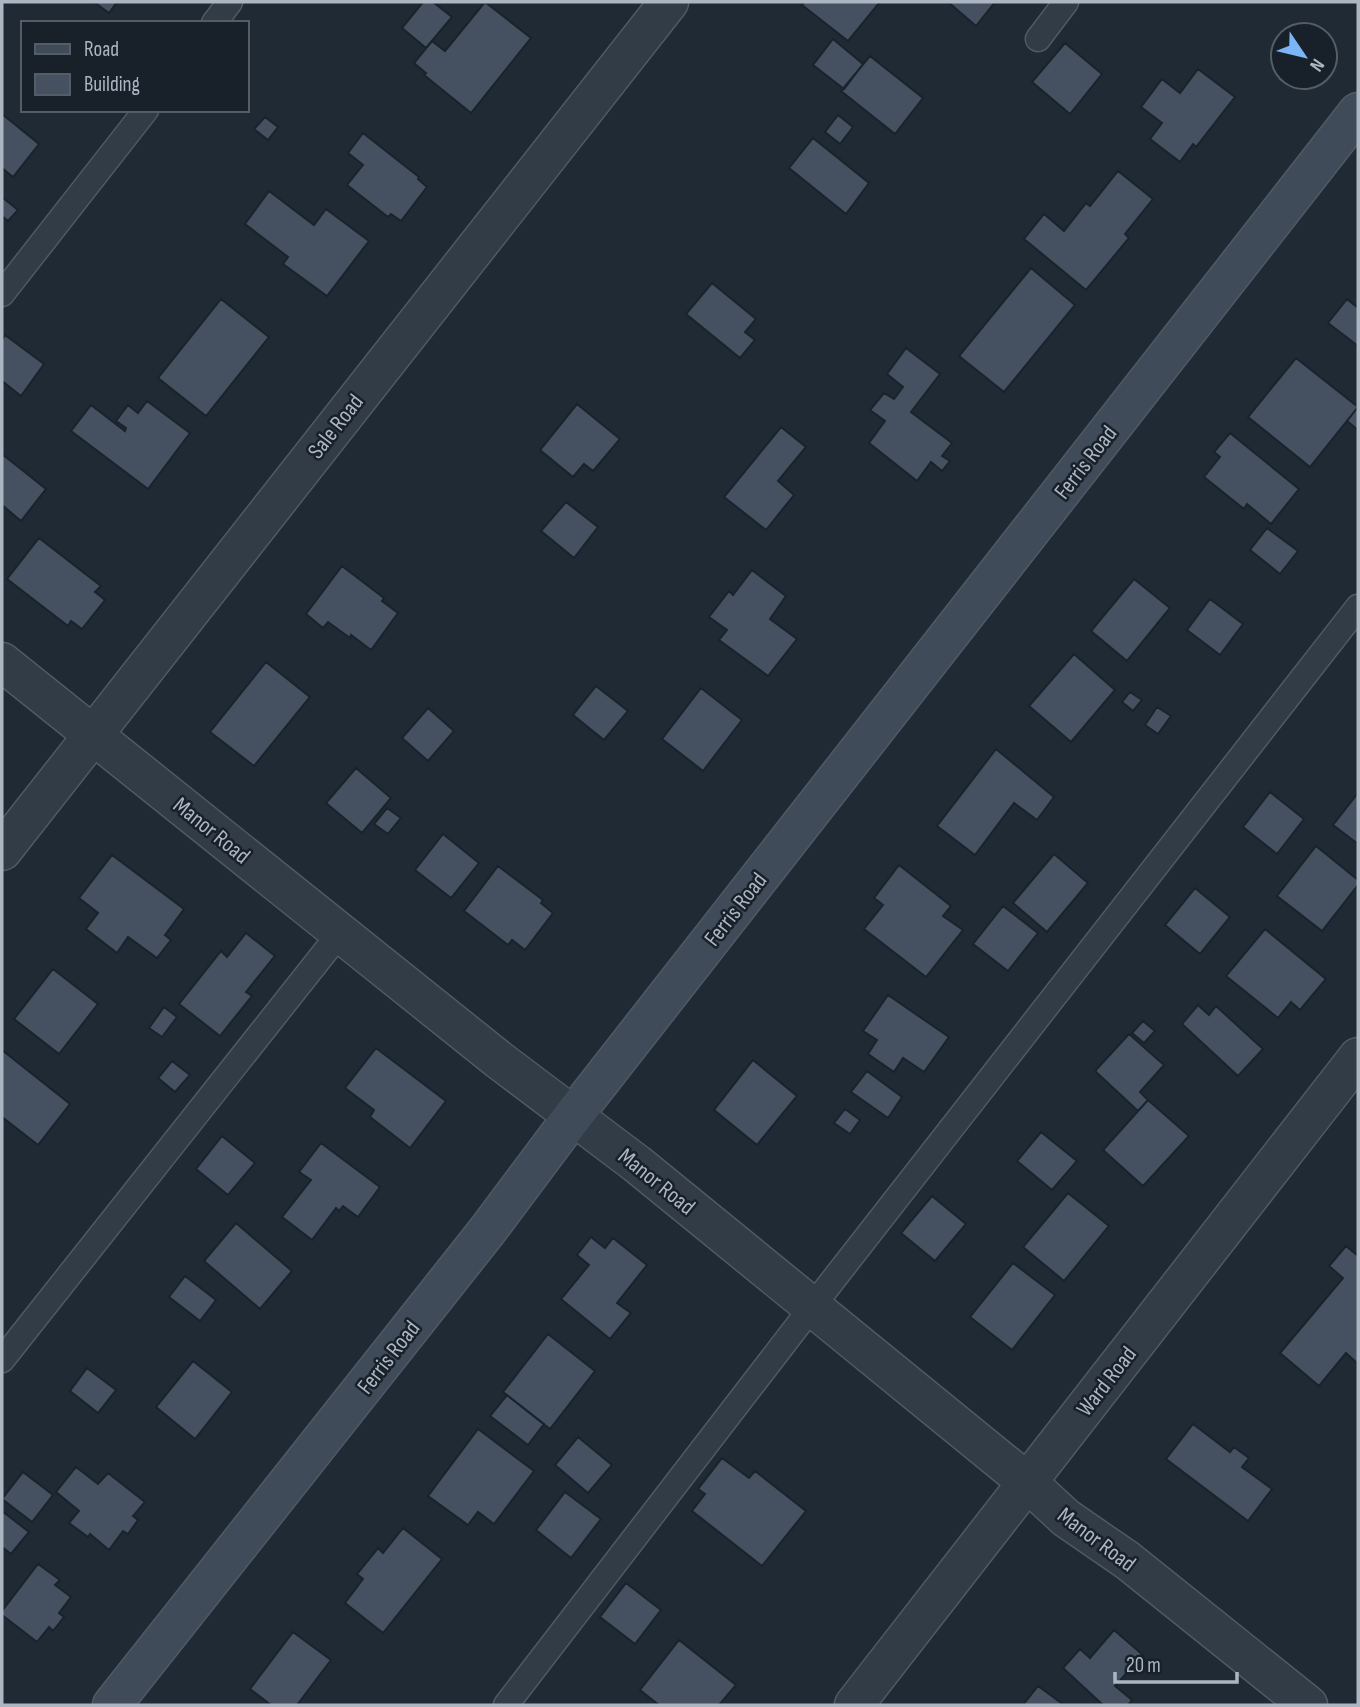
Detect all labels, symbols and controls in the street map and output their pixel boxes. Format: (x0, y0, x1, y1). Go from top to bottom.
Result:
legend (21, 21, 248, 112)
north arrow (1269, 21, 1339, 91)
text: Road (84, 37, 119, 62)
text: N (1304, 54, 1329, 76)
text: Building (84, 72, 140, 97)
street label: Sale Road (302, 389, 370, 464)
street label: Ferris Road (1048, 420, 1123, 505)
street label: Manor Road (167, 791, 255, 870)
street label: Ferris Road (698, 867, 773, 952)
street label: Manor Road (612, 1142, 700, 1221)
street label: Ferris Road (351, 1315, 426, 1400)
street label: Ward Road (1071, 1341, 1143, 1422)
street label: Manor Road (1052, 1501, 1141, 1578)
scale bar (1115, 1640, 1238, 1684)
text: 20 m (1126, 1653, 1161, 1678)

